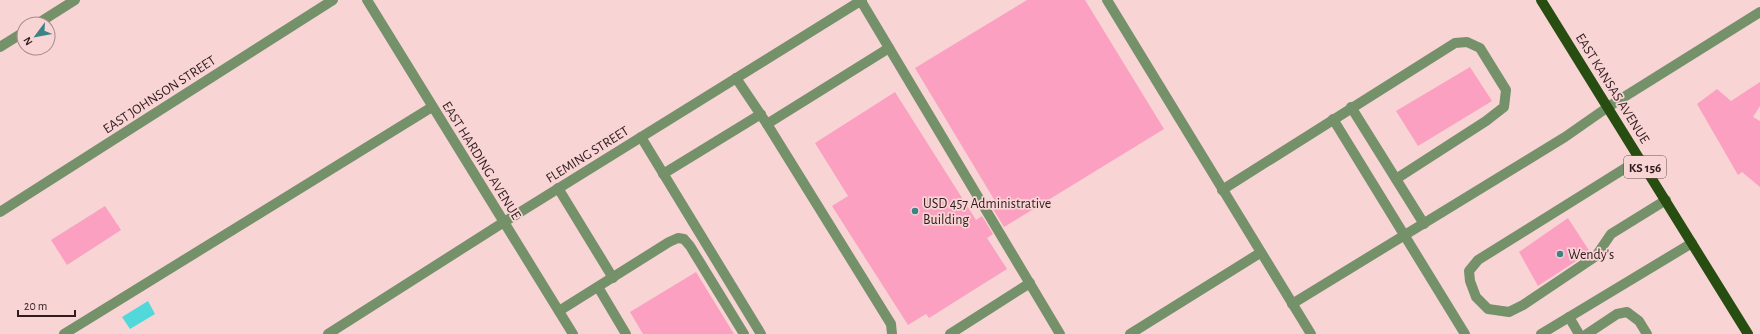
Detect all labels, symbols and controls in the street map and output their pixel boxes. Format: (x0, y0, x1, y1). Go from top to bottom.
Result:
north arrow (16, 16, 56, 56)
street label: EAST KANSAS AVENUE (1573, 31, 1652, 146)
text: N (21, 35, 35, 47)
street label: EAST JOHNSON STREET (101, 53, 219, 136)
street label: EAST HARDING AVENUE (439, 99, 523, 222)
street label: FLEMING STREET (544, 124, 632, 186)
road number: KS 156 (1624, 156, 1666, 178)
place label: USD 457 Administrative Building (923, 197, 1051, 227)
marker: USD 457 Administrative Building (910, 206, 920, 216)
place label: Wendy's (1568, 248, 1614, 262)
marker: Wendy's (1555, 249, 1565, 259)
scale bar (18, 292, 75, 318)
text: 20 m (24, 300, 47, 312)

